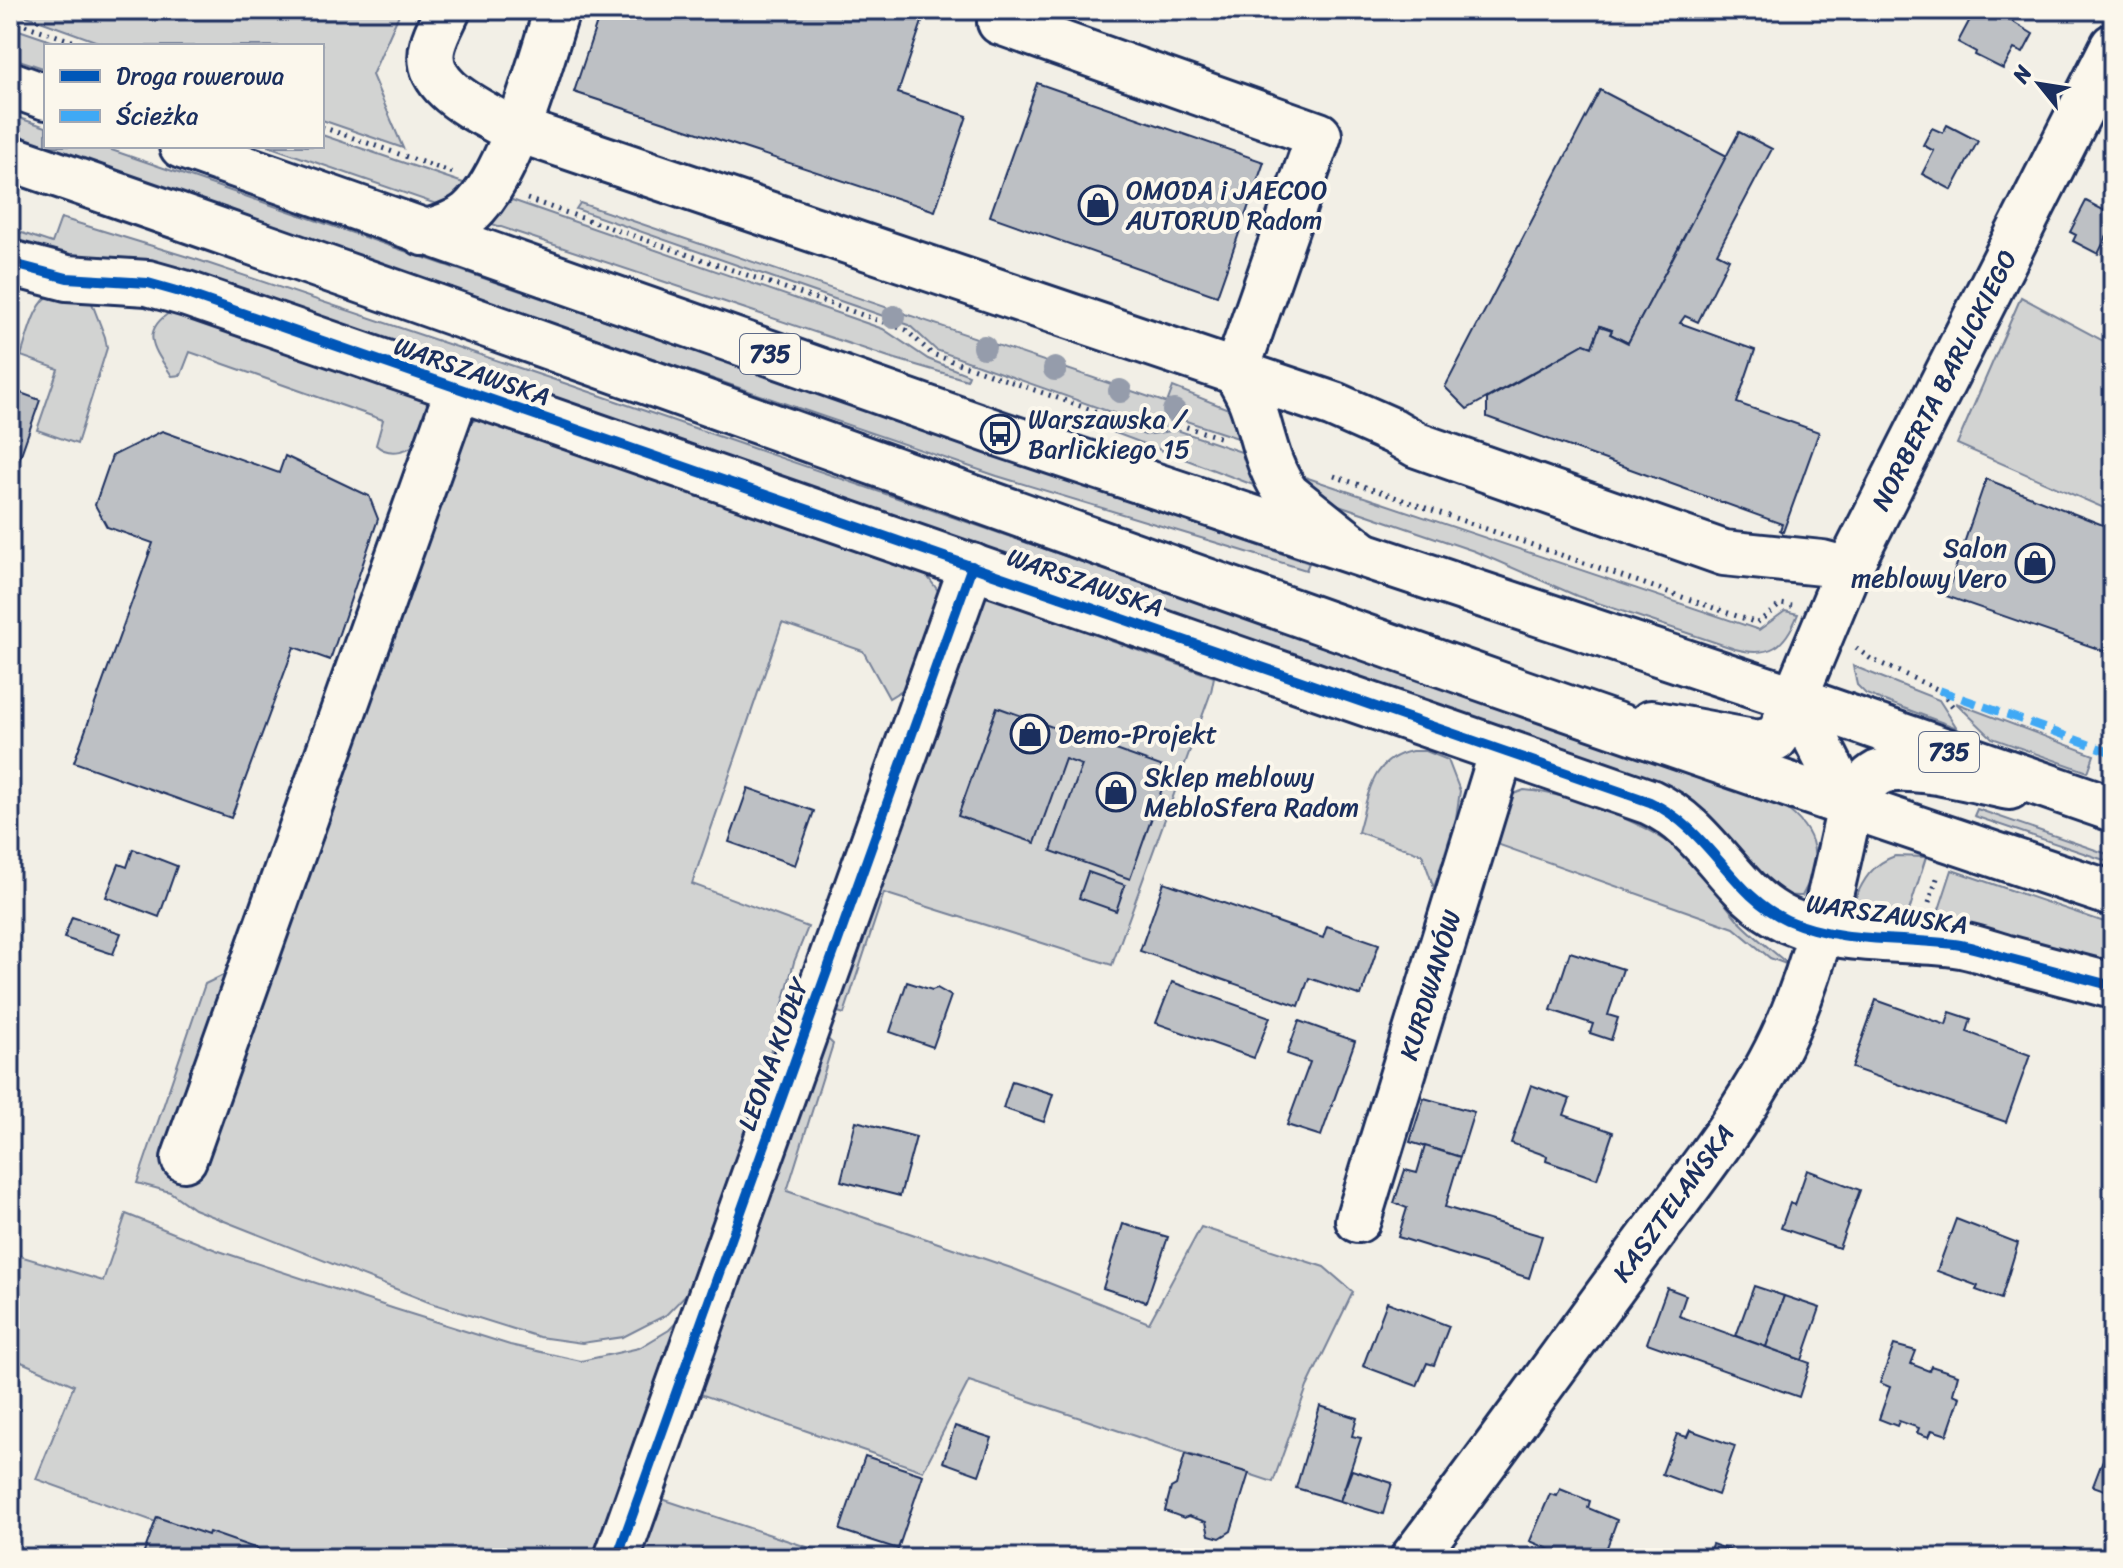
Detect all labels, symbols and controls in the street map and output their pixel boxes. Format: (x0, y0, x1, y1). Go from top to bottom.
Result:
legend (44, 44, 324, 148)
north arrow (1999, 44, 2079, 124)
text: Droga rowerowa (116, 55, 284, 97)
text: N (2001, 57, 2043, 91)
text: Ścieżka (116, 95, 198, 137)
place label: OMODA i JAECOO AUTORUD Radom (1125, 167, 1328, 243)
shop icon: OMODA i JAECOO AUTORUD Radom (1077, 184, 1119, 226)
street label: NORBERTA BARLICKIEGO (1858, 241, 2030, 519)
street label: WARSZAWSKA (388, 323, 556, 419)
road number: 735 (740, 334, 800, 374)
place label: Warszawska / Barlickiego 15 (1028, 396, 1190, 472)
bus stop icon: Warszawska / Barlickiego 15 (979, 413, 1021, 455)
place label: Salon meblowy Vero (1851, 525, 2007, 601)
street label: WARSZAWSKA (1001, 534, 1169, 630)
shop icon: Salon meblowy Vero (2014, 542, 2056, 584)
place label: Demo-Projekt (1058, 711, 1217, 757)
shop icon: Demo-Projekt (1009, 713, 1051, 755)
road number: 735 (1919, 732, 1979, 772)
place label: Sklep meblowy MebloSfera Radom (1144, 754, 1359, 830)
shop icon: Sklep meblowy MebloSfera Radom (1095, 771, 1137, 813)
street label: WARSZAWSKA (1803, 880, 1971, 948)
street label: KURDWANÓW (1385, 904, 1475, 1066)
street label: LEONA KUDŁY (724, 969, 823, 1137)
street label: KASZTELAŃSKA (1600, 1114, 1746, 1292)

